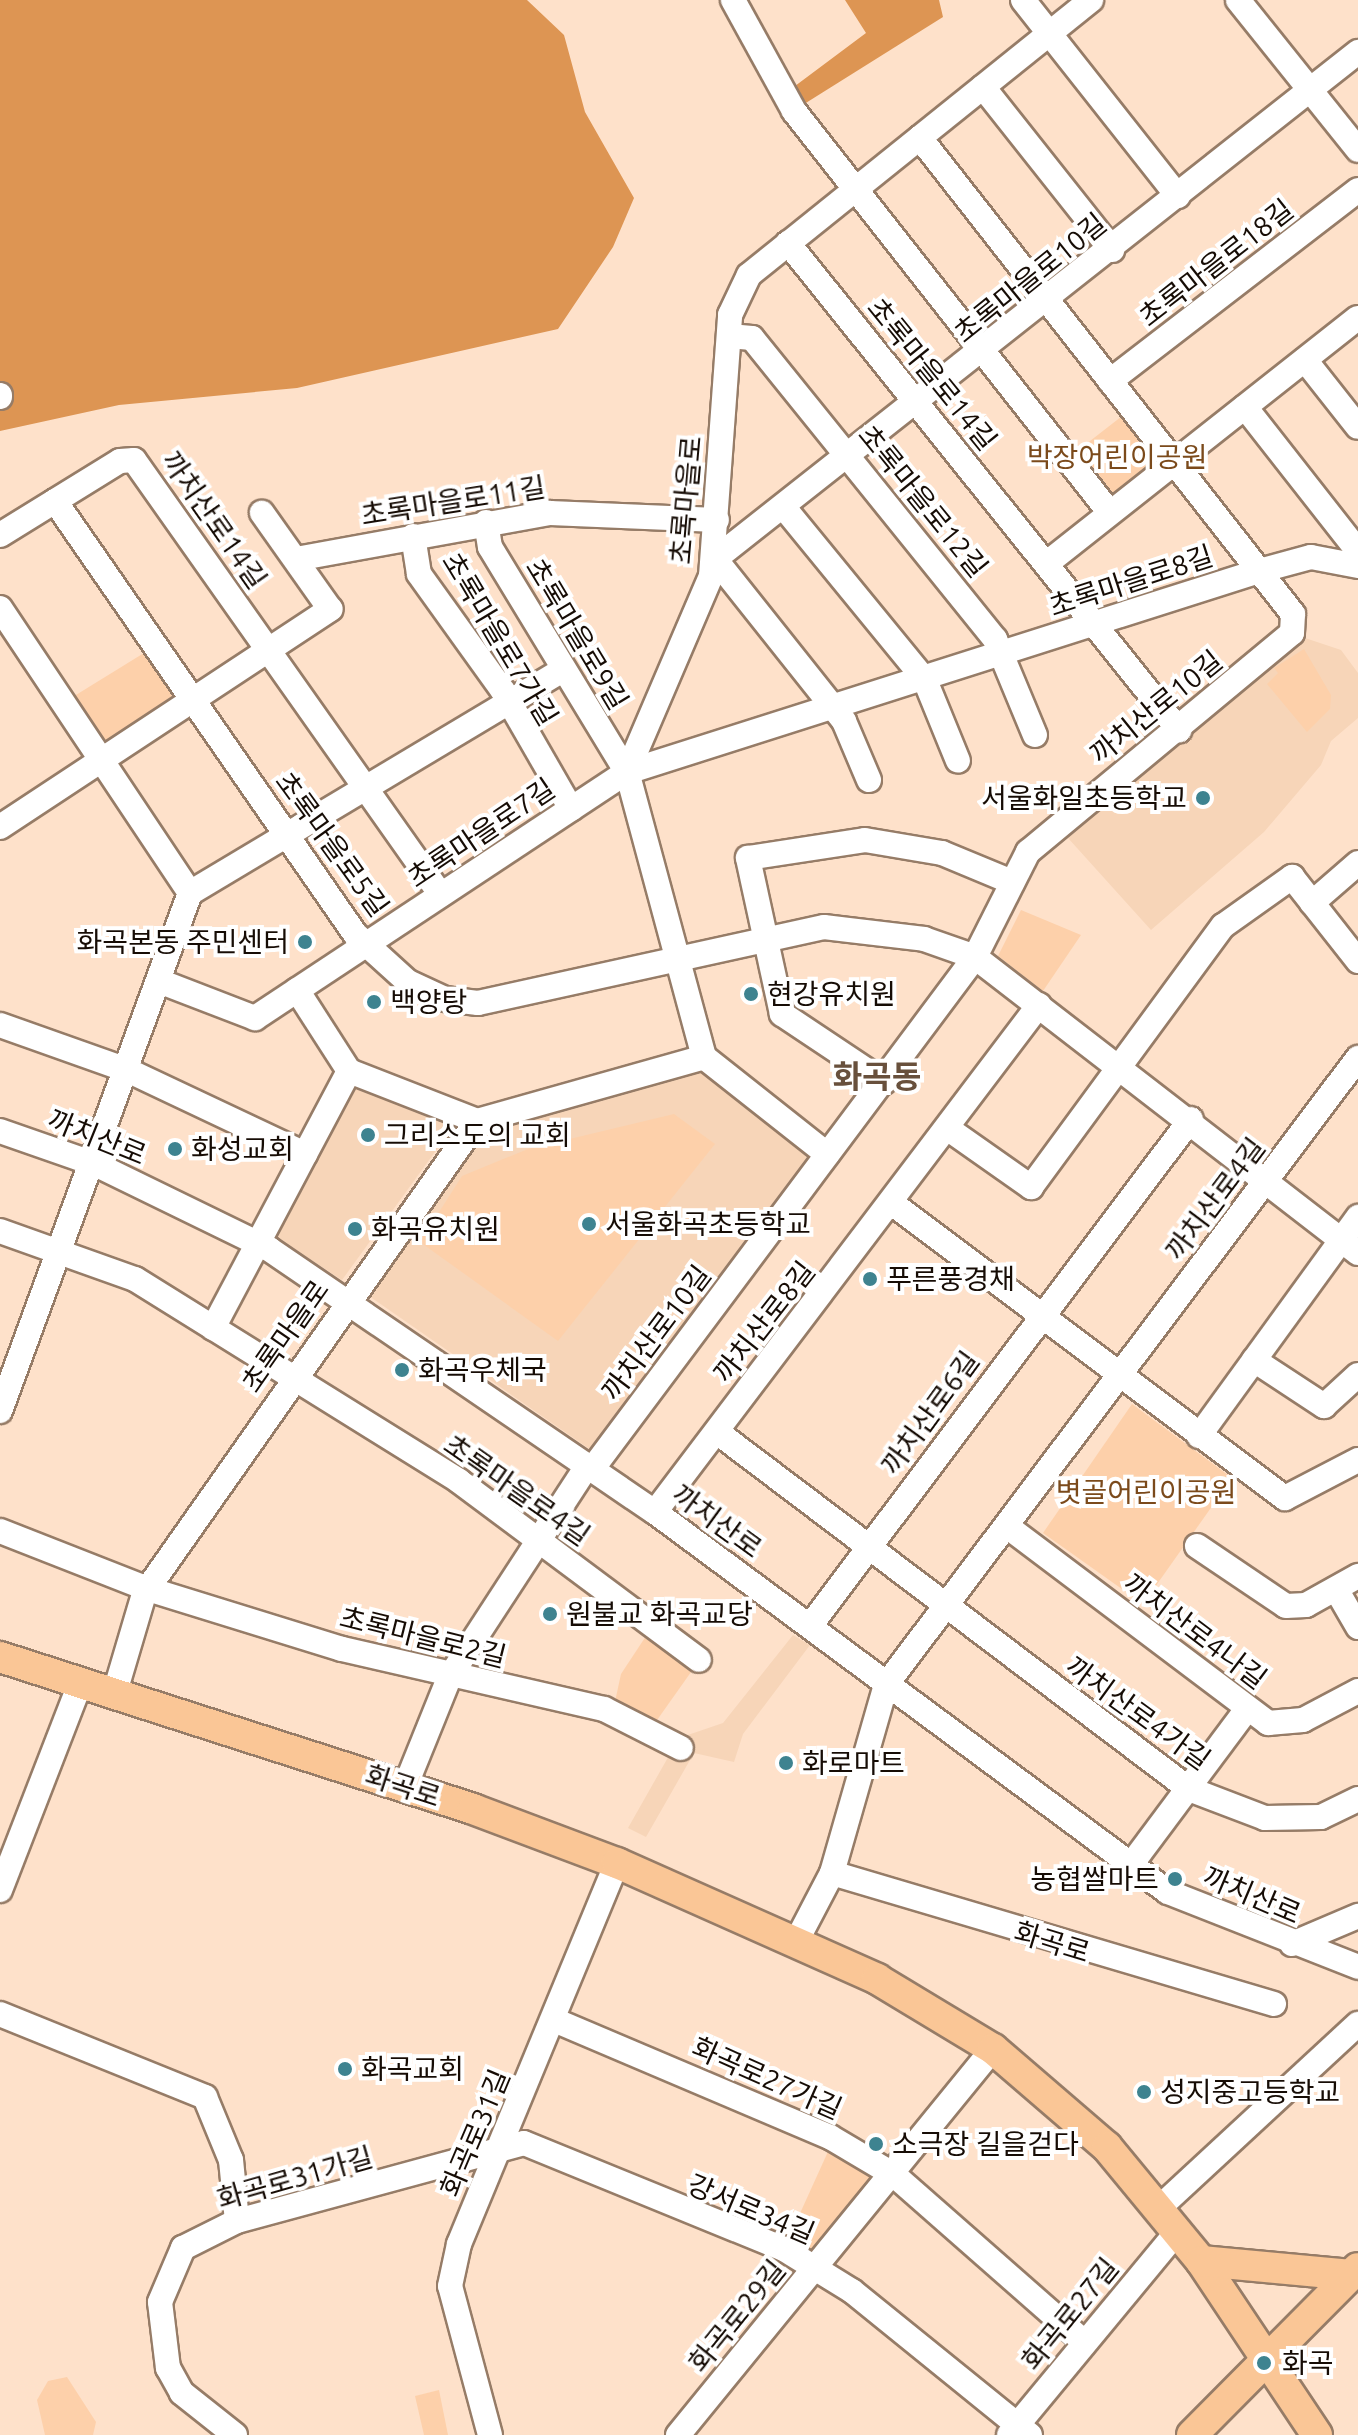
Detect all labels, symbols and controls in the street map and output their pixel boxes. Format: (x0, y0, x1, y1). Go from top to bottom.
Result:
street label: 초록마을로18길 (1132, 192, 1300, 334)
street label: 초록마을로10길 (947, 206, 1113, 350)
street label: 초록마을로14길 (860, 291, 1004, 457)
street label: 초록마을로12길 (851, 418, 995, 584)
street label: 초록마을로 (664, 434, 708, 566)
park label: 박장어린이공원 (1027, 440, 1207, 474)
street label: 까치산로14길 (154, 445, 274, 595)
street label: 초록마을로11길 (358, 470, 548, 532)
street label: 초록마을로8길 (1045, 539, 1217, 623)
street label: 초록마을로7가길 (435, 546, 565, 732)
street label: 초록마을로9길 (519, 552, 635, 716)
street label: 까치산로10길 (1083, 643, 1229, 771)
street label: 초록마을로5길 (268, 765, 396, 923)
street label: 초록마을로7길 (401, 771, 561, 895)
place label: 서울화일초등학교 (981, 781, 1187, 815)
marker: 서울화일초등학교 (1194, 789, 1212, 807)
place label: 화곡본동 주민센터 (77, 925, 289, 959)
marker: 화곡본동 주민센터 (296, 933, 314, 951)
place label: 현강유치원 (767, 977, 896, 1011)
place label: 백양탕 (390, 985, 467, 1019)
marker: 현강유치원 (742, 985, 760, 1003)
marker: 백양탕 (365, 993, 383, 1011)
district label: 화곡동 (833, 1057, 921, 1095)
street label: 까치산로 (43, 1102, 151, 1172)
place label: 그리스도의 교회 (384, 1118, 571, 1152)
marker: 그리스도의 교회 (359, 1126, 377, 1144)
street label: 까치산로4길 (1158, 1131, 1272, 1267)
place label: 화성교회 (191, 1132, 294, 1166)
marker: 화성교회 (166, 1140, 184, 1158)
place label: 서울화곡초등학교 (605, 1207, 811, 1241)
place label: 화곡유치원 (371, 1212, 500, 1246)
marker: 서울화곡초등학교 (580, 1215, 598, 1233)
marker: 화곡유치원 (346, 1220, 364, 1238)
street label: 까치산로8길 (706, 1255, 822, 1389)
street label: 까치산로10길 (594, 1259, 718, 1407)
place label: 푸른풍경채 (886, 1262, 1015, 1296)
marker: 푸른풍경채 (861, 1270, 879, 1288)
street label: 초록마을로 (234, 1274, 336, 1398)
street label: 까치산로6길 (874, 1345, 986, 1481)
place label: 화곡우체국 (418, 1353, 547, 1387)
marker: 화곡우체국 (393, 1361, 411, 1379)
street label: 초록마을로4길 (438, 1427, 596, 1553)
park label: 볏골어린이공원 (1056, 1475, 1236, 1509)
street label: 까치산로 (665, 1477, 769, 1565)
street label: 까치산로4나길 (1117, 1566, 1273, 1696)
place label: 원불교 화곡교당 (566, 1597, 753, 1631)
street label: 초록마을로2길 (336, 1600, 510, 1674)
marker: 원불교 화곡교당 (541, 1605, 559, 1623)
street label: 까치산로4가길 (1059, 1649, 1217, 1777)
place label: 화로마트 (802, 1746, 905, 1780)
marker: 화로마트 (777, 1754, 795, 1772)
street label: 화곡로 (361, 1758, 445, 1814)
street label: 까치산로 (1198, 1859, 1306, 1931)
place label: 농협쌀마트 (1030, 1862, 1159, 1896)
marker: 농협쌀마트 (1166, 1870, 1184, 1888)
street label: 화곡로 (1010, 1915, 1094, 1969)
street label: 화곡로27가길 (687, 2030, 847, 2126)
place label: 화곡교회 (361, 2052, 464, 2086)
marker: 화곡교회 (336, 2060, 354, 2078)
street label: 화곡로31길 (433, 2064, 517, 2202)
place label: 성지중고등학교 (1160, 2075, 1340, 2109)
marker: 성지중고등학교 (1135, 2083, 1153, 2101)
place label: 소극장 길을걷다 (892, 2127, 1079, 2161)
marker: 소극장 길을걷다 (867, 2135, 885, 2153)
street label: 화곡로31가길 (213, 2140, 377, 2216)
street label: 강서로34길 (682, 2167, 820, 2251)
street label: 화곡로27길 (1015, 2251, 1125, 2377)
street label: 화곡로29길 (682, 2253, 792, 2379)
place label: 화곡 (1282, 2346, 1334, 2380)
marker: 화곡 (1253, 2352, 1275, 2374)

